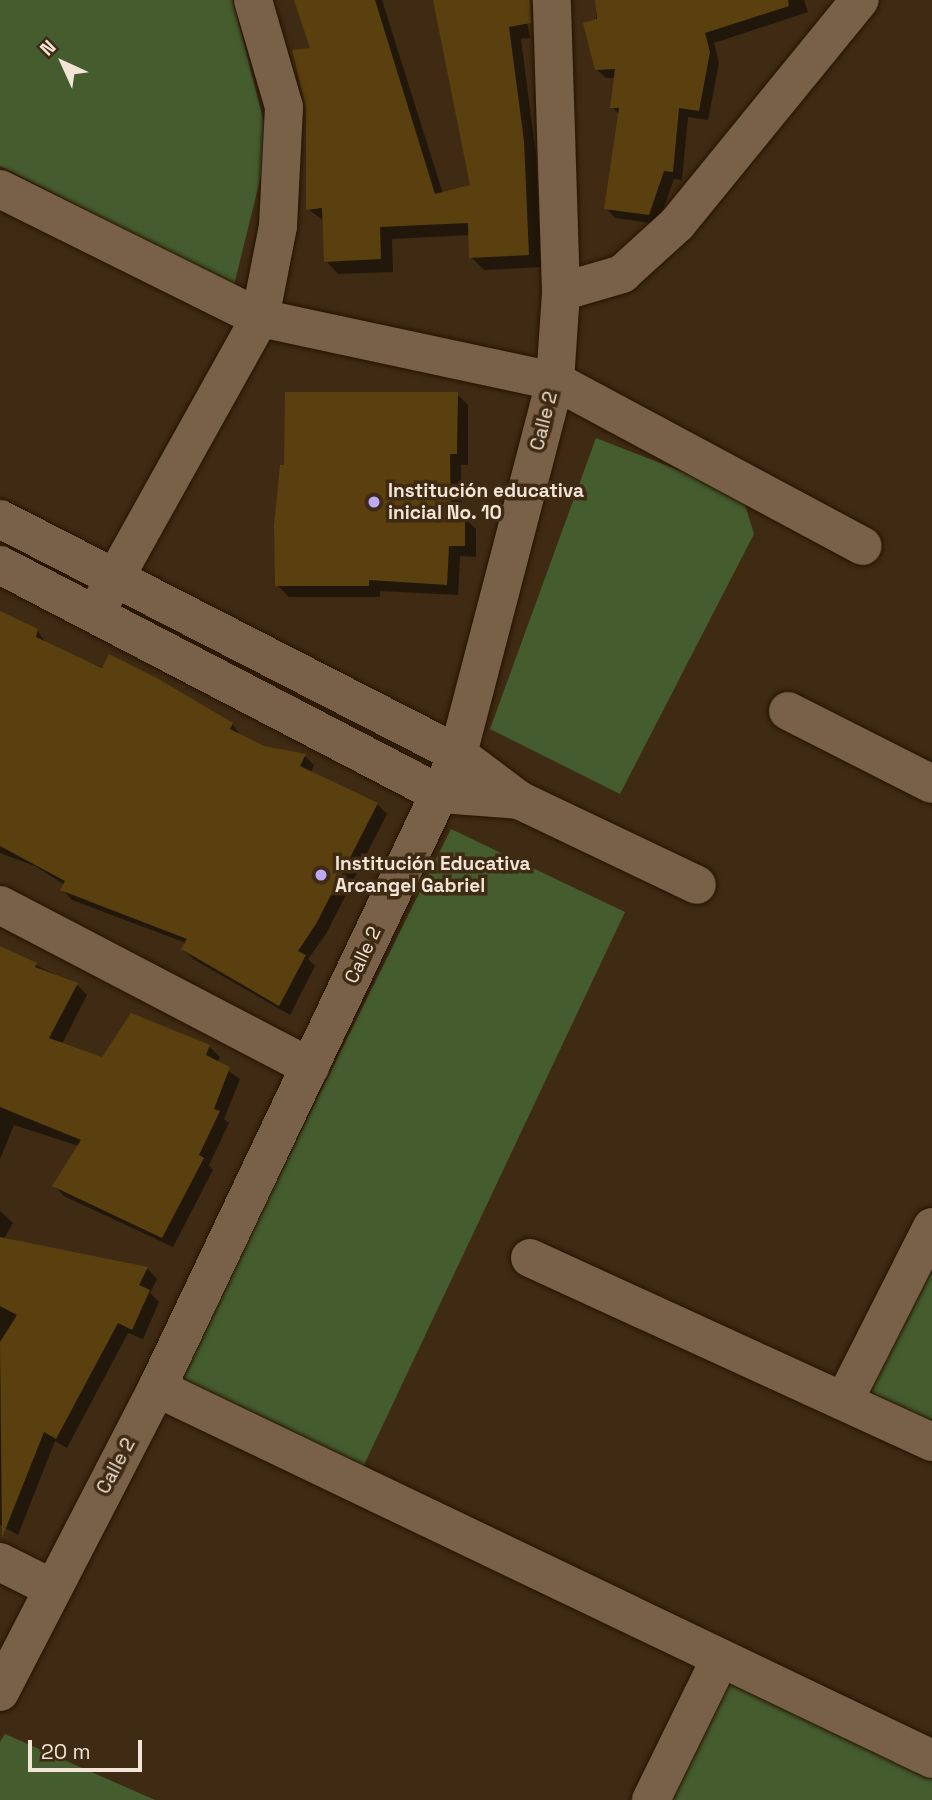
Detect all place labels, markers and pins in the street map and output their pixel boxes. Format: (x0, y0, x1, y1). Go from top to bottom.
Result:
place label: Institución educativa inicial No. 10 (388, 480, 584, 524)
marker: Institución educativa inicial No. 10 (366, 494, 382, 510)
place label: Institución Educativa Arcangel Gabriel (335, 853, 531, 897)
marker: Institución Educativa Arcangel Gabriel (313, 867, 329, 883)

